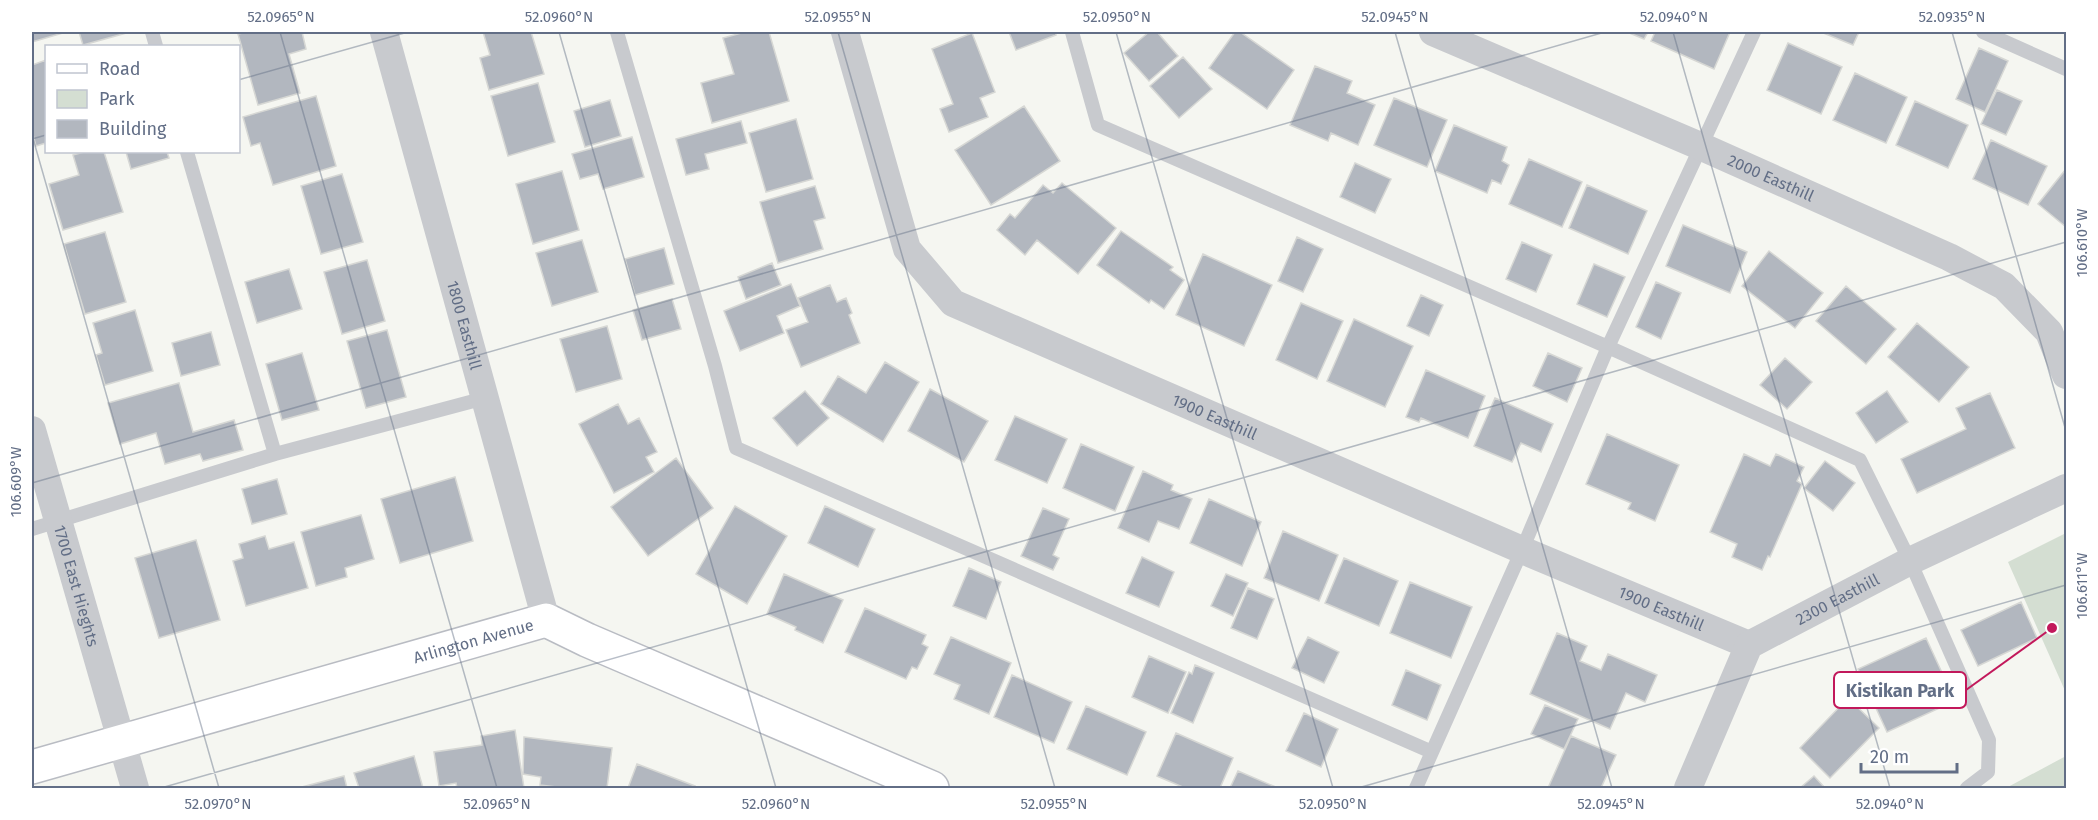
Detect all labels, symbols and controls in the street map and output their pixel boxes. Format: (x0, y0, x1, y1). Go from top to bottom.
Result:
text: 52.0965°N (247, 8, 315, 26)
text: 52.0960°N (525, 8, 593, 26)
text: 52.0955°N (804, 8, 872, 26)
text: 52.0950°N (1083, 8, 1151, 26)
text: 52.0945°N (1361, 8, 1429, 26)
text: 52.0940°N (1640, 8, 1708, 26)
text: 52.0935°N (1919, 8, 1985, 26)
legend (45, 45, 240, 153)
text: Road (99, 58, 141, 80)
text: Park (99, 88, 135, 110)
text: Building (99, 118, 167, 140)
street label: 2000 Easthill (1725, 151, 1817, 206)
text: 106.610°W (2073, 208, 2091, 277)
street label: 1800 Easthill (443, 279, 486, 372)
street label: 1900 Easthill (1169, 390, 1260, 444)
text: 106.609°W (7, 446, 25, 517)
street label: 1700 East Hieghts (50, 523, 103, 649)
text: 106.611°W (2073, 552, 2091, 619)
street label: 2300 Easthill (1793, 570, 1883, 629)
street label: 1900 Easthill (1616, 582, 1707, 635)
street label: Arlington Avenue (411, 615, 536, 667)
callout: Kistikan Park (1834, 672, 1966, 708)
text: Kistikan Park (1846, 680, 1955, 702)
scale bar (1861, 736, 1957, 774)
text: 20 m (1870, 746, 1909, 768)
text: 52.0970°N (185, 795, 252, 813)
text: 52.0965°N (463, 795, 531, 813)
text: 52.0960°N (742, 795, 810, 813)
text: 52.0955°N (1020, 795, 1088, 813)
text: 52.0950°N (1299, 795, 1367, 813)
text: 52.0945°N (1577, 795, 1645, 813)
text: 52.0940°N (1856, 795, 1924, 813)

